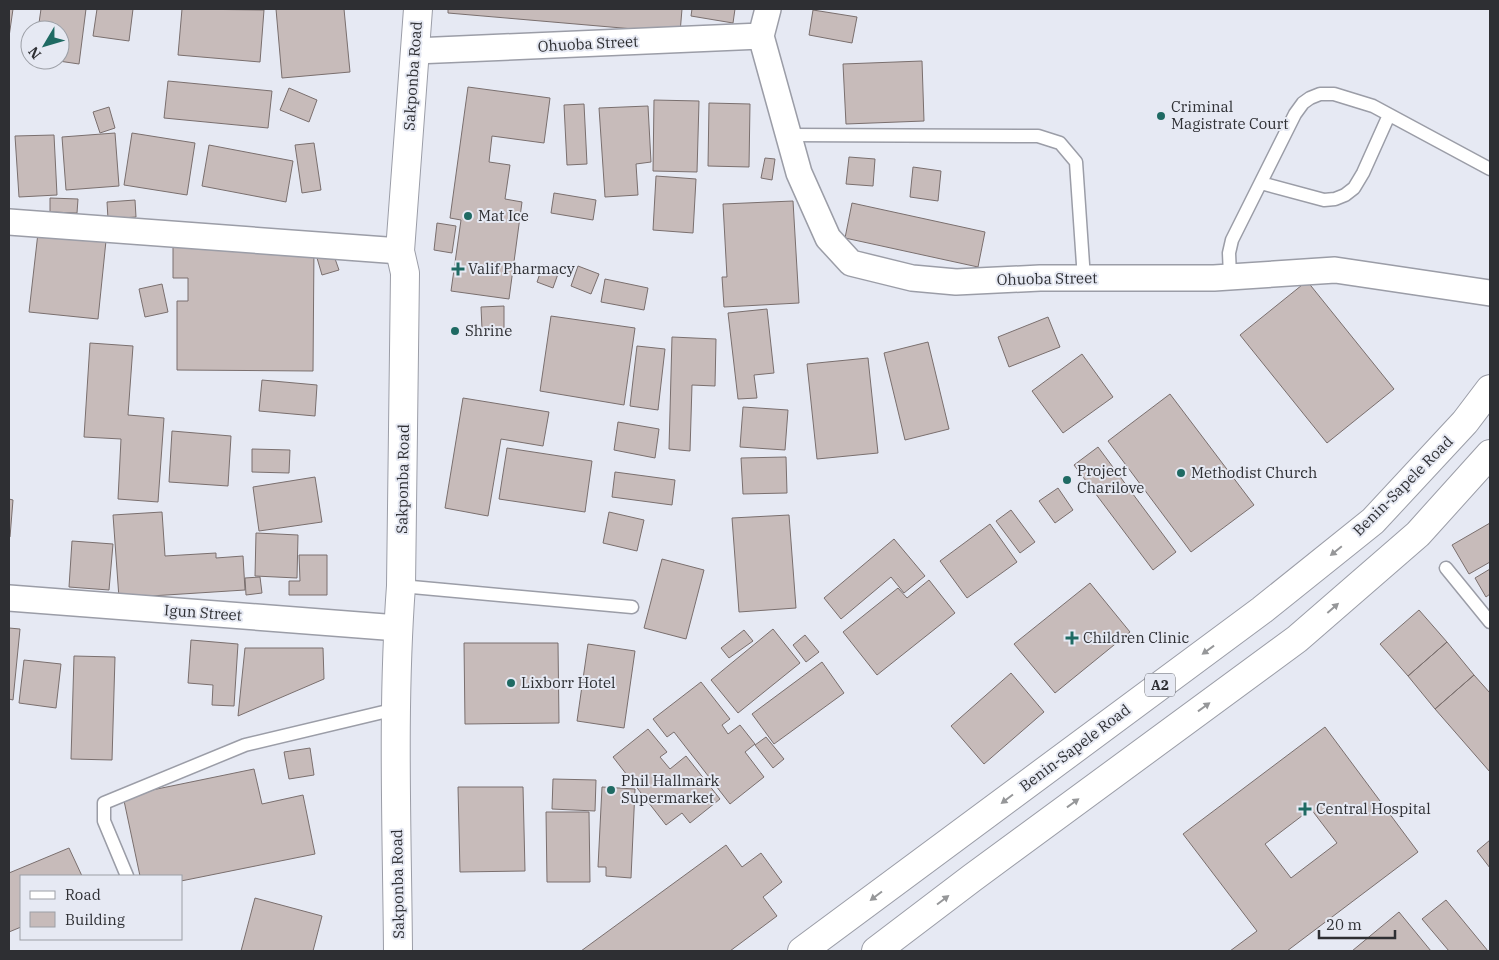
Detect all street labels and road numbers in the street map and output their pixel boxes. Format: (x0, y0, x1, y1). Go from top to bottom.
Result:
street label: Sakponba Road (399, 21, 426, 131)
street label: Ohuoba Street (537, 31, 639, 56)
street label: Ohuoba Street (996, 268, 1098, 289)
street label: Sakponba Road (392, 424, 413, 534)
street label: Benin-Sapele Road (1349, 432, 1457, 540)
street label: Igun Street (164, 600, 243, 625)
road number: A2 (1145, 674, 1175, 696)
street label: Benin-Sapele Road (1016, 700, 1134, 795)
street label: Sakponba Road (387, 829, 408, 939)

